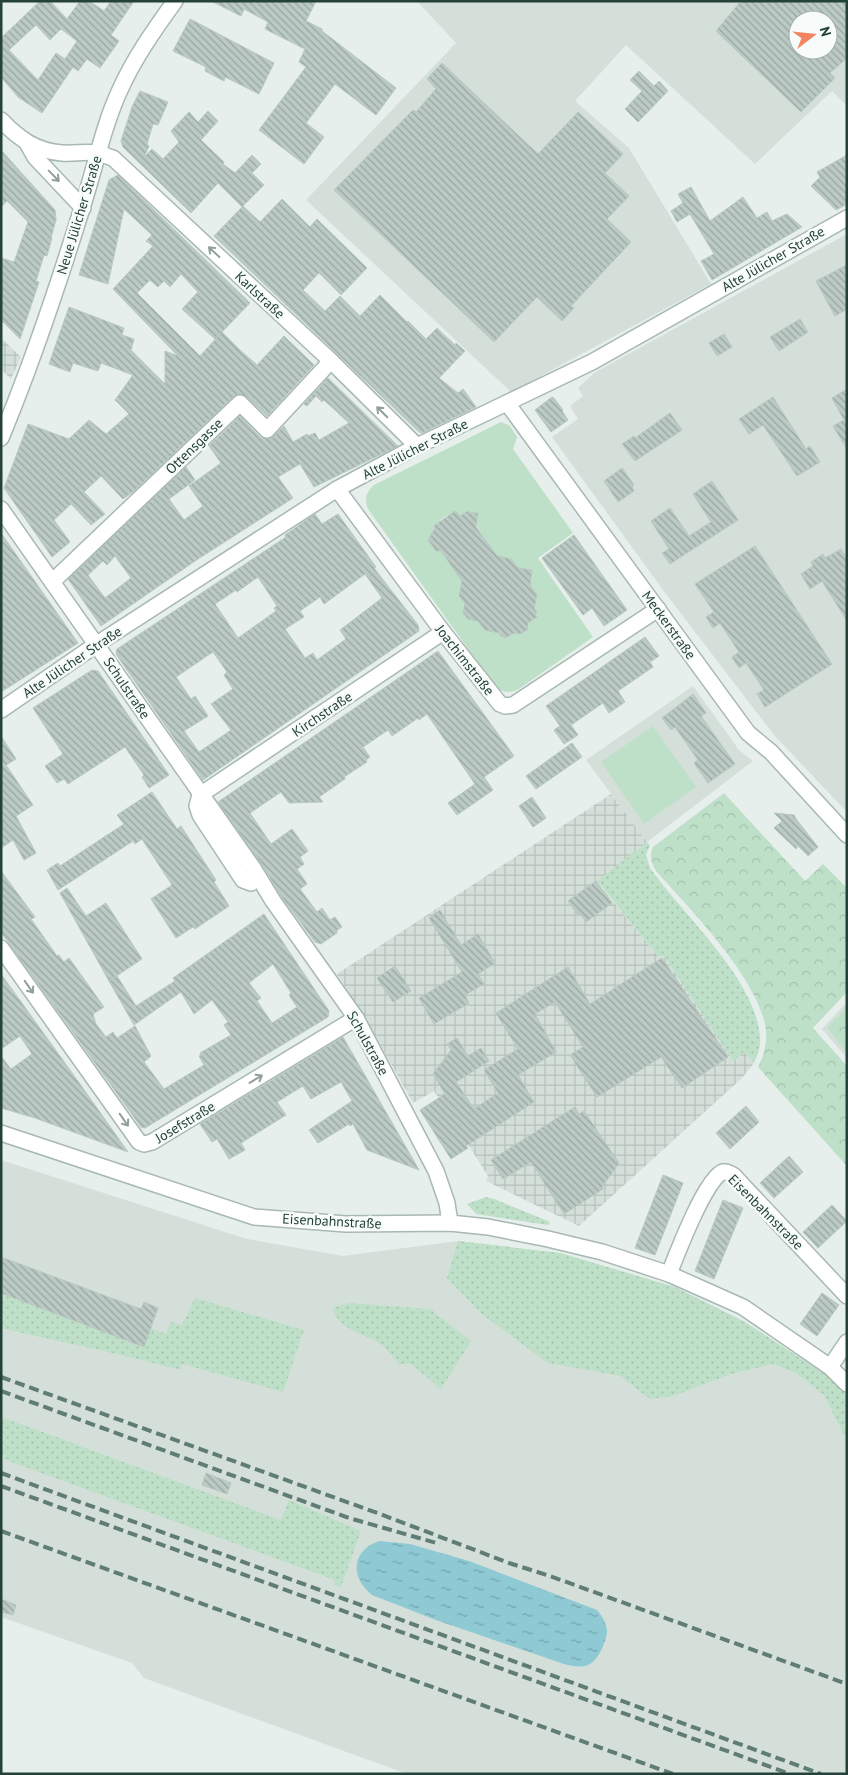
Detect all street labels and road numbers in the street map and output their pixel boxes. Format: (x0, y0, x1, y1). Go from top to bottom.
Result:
street label: Neue Jülicher Straße (52, 153, 106, 277)
street label: Alte Jülicher Straße (718, 222, 828, 296)
street label: Karlstraße (231, 267, 289, 323)
street label: Ottensgasse (162, 414, 226, 478)
street label: Alte Jülicher Straße (359, 415, 471, 483)
street label: Meckerstraße (638, 587, 700, 663)
street label: Joachimstraße (431, 620, 498, 699)
street label: Alte Jülicher Straße (19, 622, 125, 702)
street label: Schulstraße (100, 654, 154, 722)
street label: Kirchstraße (288, 687, 356, 741)
street label: Schulstraße (343, 1008, 393, 1078)
street label: Josefstraße (151, 1097, 218, 1147)
street label: Eisenbahnstraße (724, 1170, 808, 1254)
street label: Eisenbahnstraße (282, 1209, 382, 1233)

